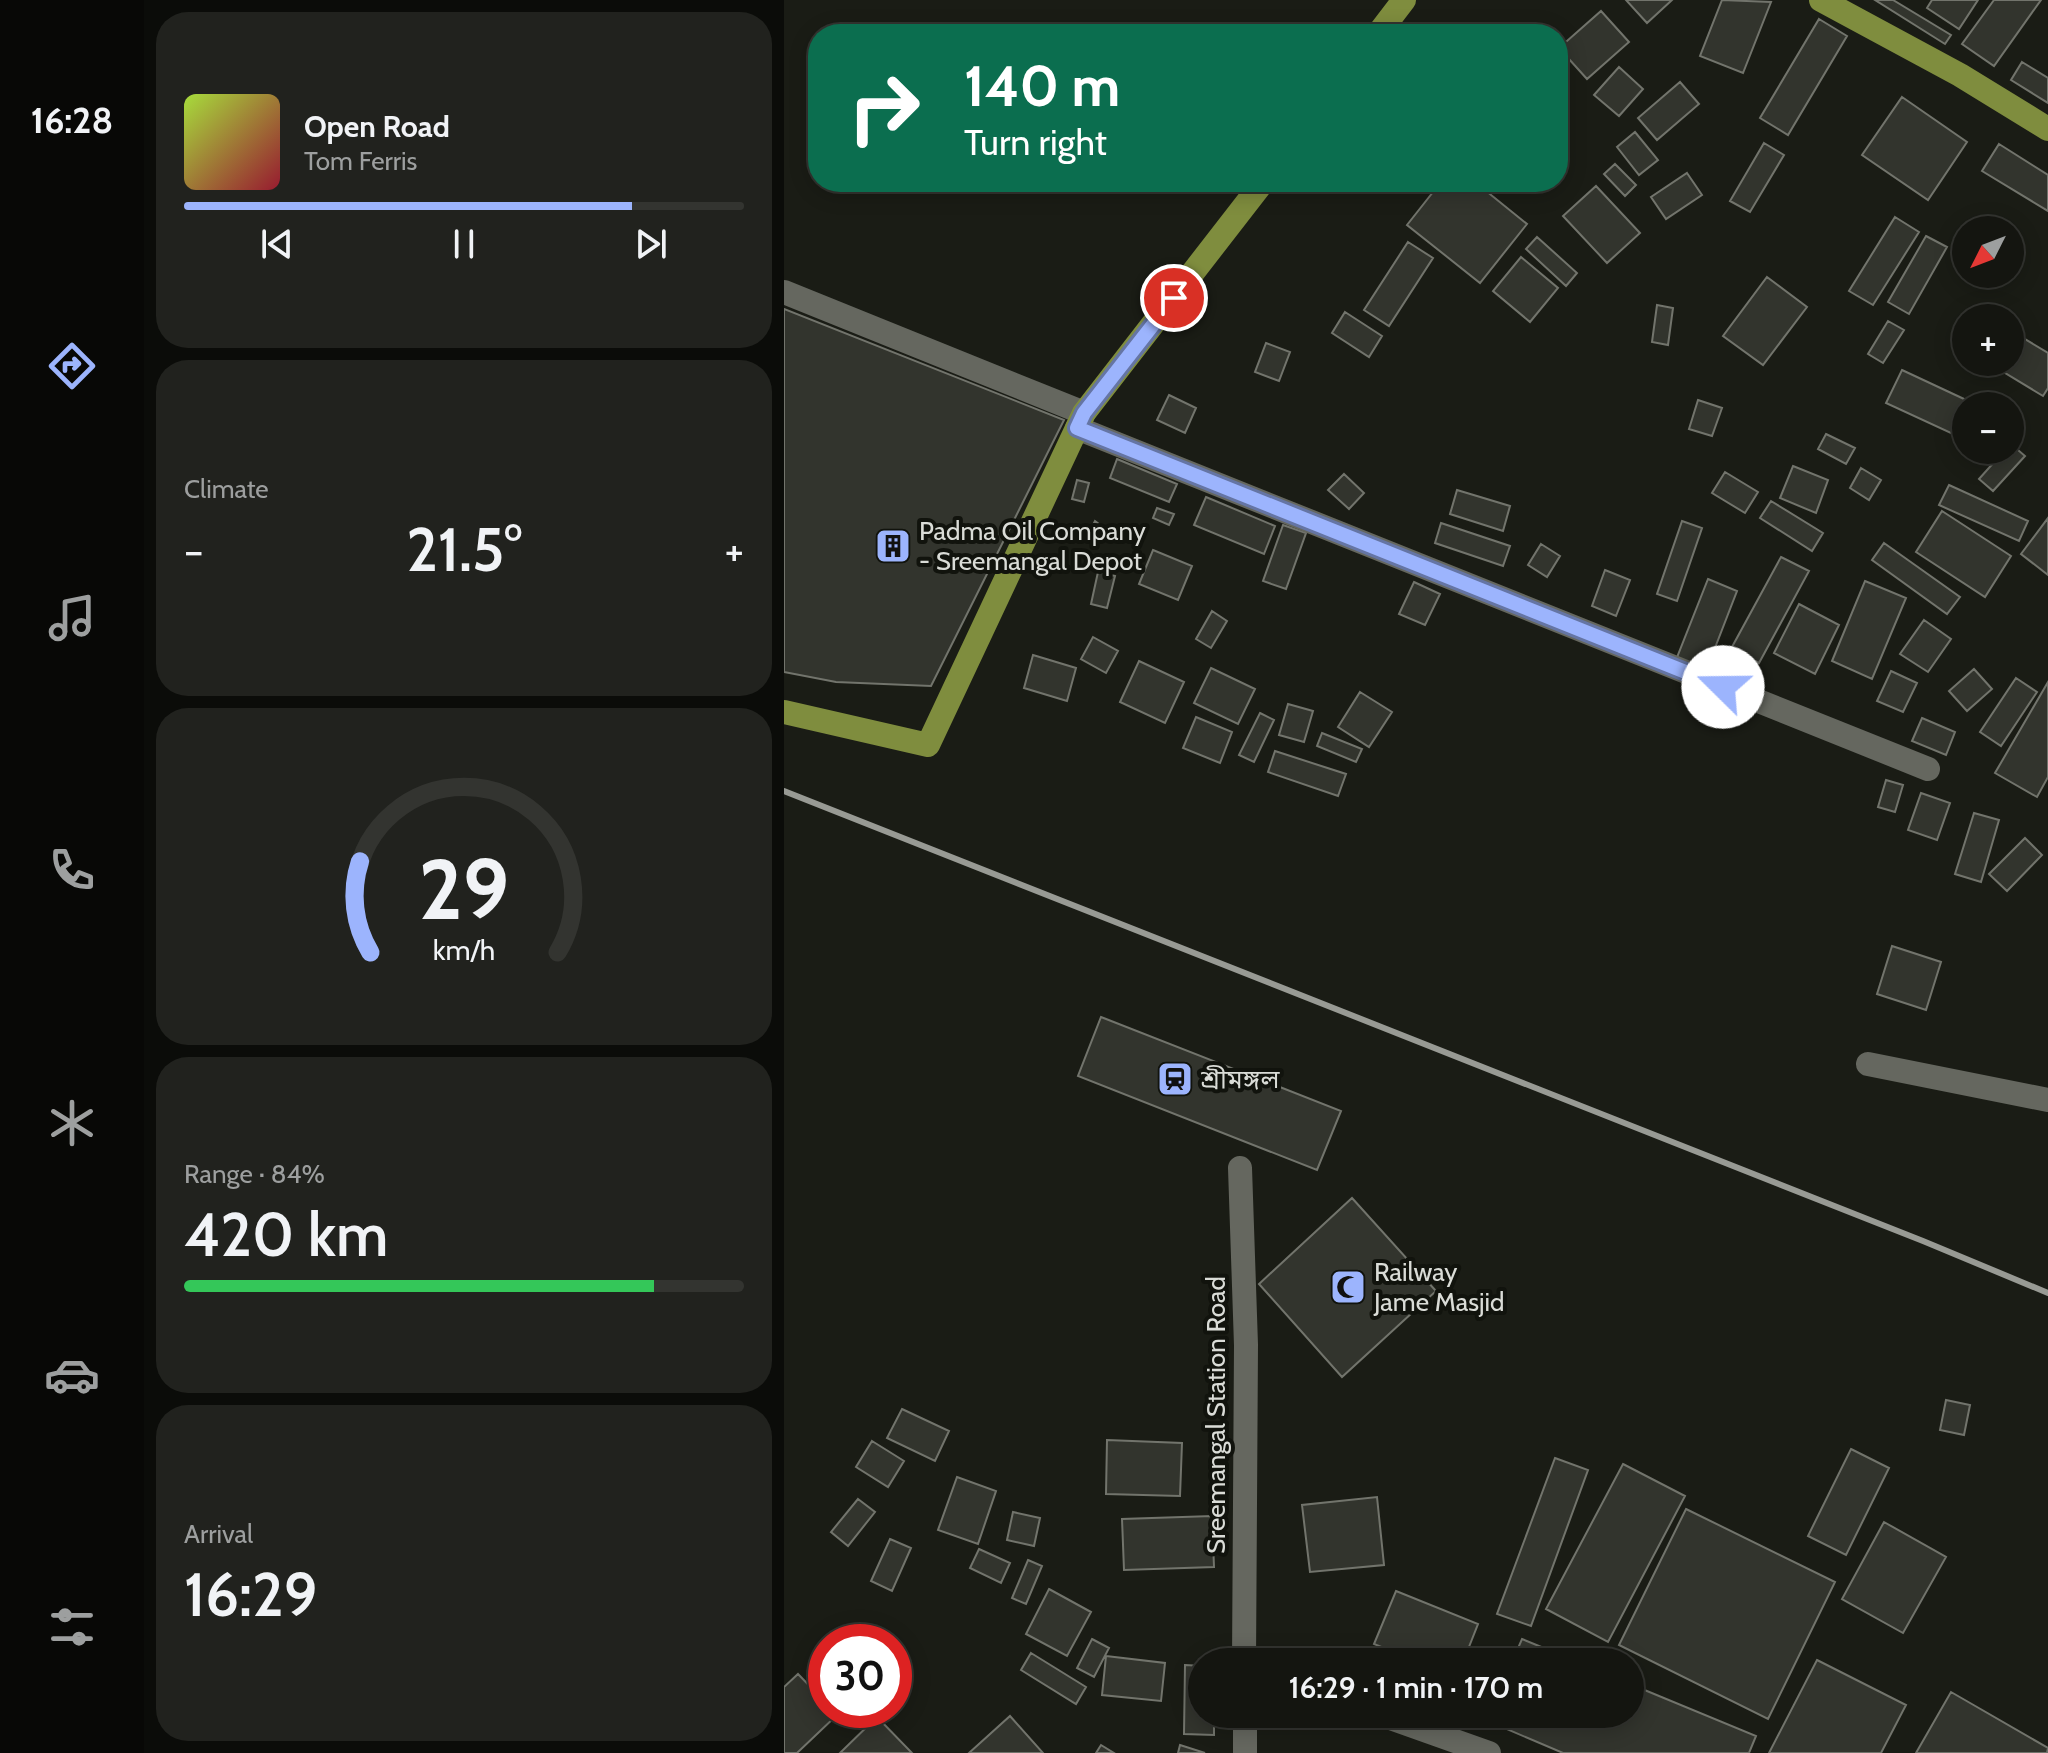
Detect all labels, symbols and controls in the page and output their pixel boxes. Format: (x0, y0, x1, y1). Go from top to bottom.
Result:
text: 140 m (964, 52, 1120, 120)
icon: right (832, 56, 936, 160)
text: 16:28 (31, 98, 113, 142)
text: Open Road (304, 108, 450, 145)
text: Turn right (964, 120, 1107, 164)
text: Tom Ferris (304, 145, 417, 177)
north arrow (1952, 216, 2024, 288)
map controls (1952, 216, 2024, 464)
icon: previous (255, 222, 299, 266)
icon: pause (442, 222, 486, 266)
icon: next (629, 222, 673, 266)
pin (1140, 264, 1208, 332)
icon: arrive (1152, 276, 1196, 320)
button: + (1952, 304, 2024, 376)
icon: directions (44, 338, 100, 394)
button: − (1952, 392, 2024, 464)
text: Climate (184, 473, 269, 505)
text: 21.5° (406, 513, 522, 586)
place label: Padma Oil Company - Sreemangal Depot (919, 515, 1146, 577)
text: − (184, 524, 203, 577)
text: + (725, 524, 744, 577)
building icon: Padma Oil Company - Sreemangal Depot (874, 527, 912, 565)
icon: music (44, 590, 100, 646)
position arrow (1681, 645, 1765, 729)
text: 29 (419, 838, 509, 939)
icon: phone (44, 842, 100, 898)
text: km/h (433, 932, 495, 967)
station icon: শ্রীমঙ্গল (1156, 1060, 1194, 1098)
place label: শ্রীমঙ্গল (1200, 1063, 1281, 1095)
icon: climate (44, 1095, 100, 1151)
text: Range · 84% (184, 1158, 325, 1190)
text: 420 km (184, 1198, 388, 1271)
place label: Railway Jame Masjid (1373, 1256, 1504, 1318)
mosque icon: Railway Jame Masjid (1329, 1268, 1367, 1306)
street label: Sreemangal Station Road (1200, 1276, 1232, 1554)
icon: car (44, 1347, 100, 1403)
text: Arrival (184, 1518, 253, 1550)
text: 16:29 (184, 1558, 318, 1631)
icon: filters (44, 1599, 100, 1655)
speed limit sign: 30 (808, 1624, 912, 1728)
text: 16:29 · 1 min · 170 m (1289, 1669, 1543, 1706)

